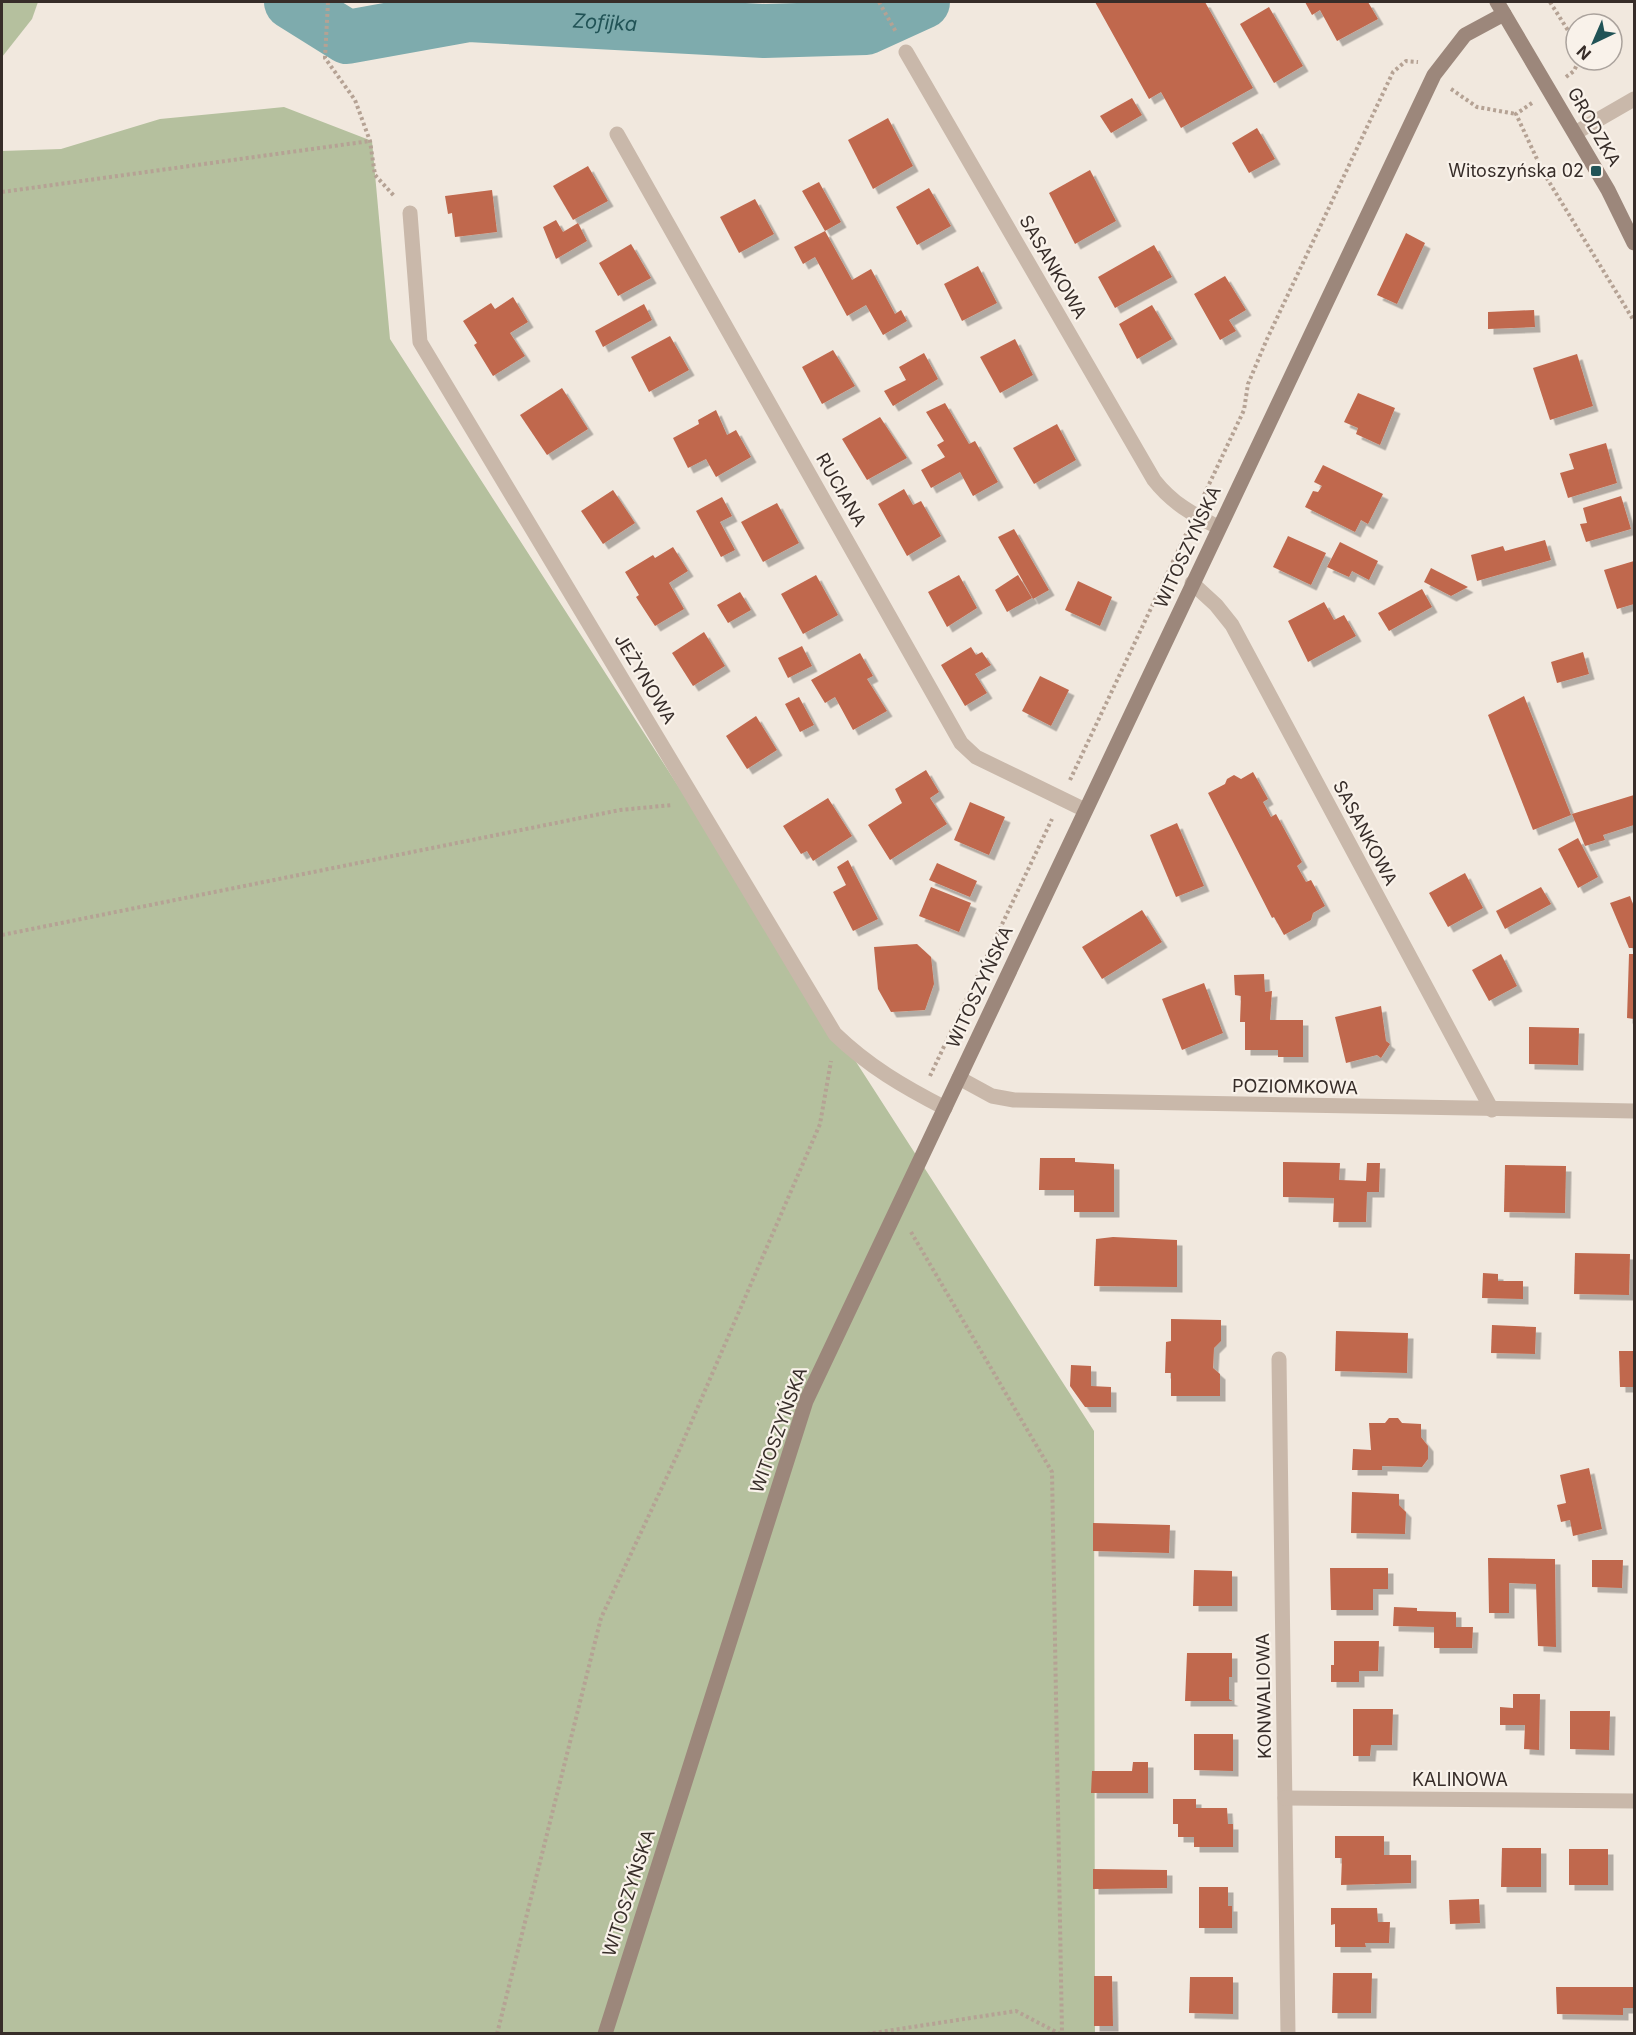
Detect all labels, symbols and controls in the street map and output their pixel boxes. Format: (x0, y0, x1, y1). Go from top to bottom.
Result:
water label: Zofijka (572, 9, 638, 36)
north arrow (1564, 12, 1624, 72)
text: N (1572, 41, 1595, 64)
street label: GRODZKA (1563, 84, 1625, 170)
place label: Witoszyńska 02 (1448, 160, 1584, 181)
marker: Witoszyńska 02 (1589, 164, 1603, 178)
street label: SASANKOWA (1015, 211, 1091, 322)
street label: RUCIANA (812, 449, 871, 530)
street label: WITOSZYŃSKA (1149, 482, 1225, 611)
street label: JEŻYNOWA (610, 629, 681, 727)
street label: SASANKOWA (1329, 777, 1402, 889)
street label: WITOSZYŃSKA (941, 922, 1017, 1051)
street label: POZIOMKOWA (1232, 1075, 1358, 1098)
street label: WITOSZYŃSKA (745, 1364, 811, 1496)
street label: KONWALIOWA (1252, 1633, 1275, 1759)
street label: KALINOWA (1412, 1769, 1508, 1790)
street label: WITOSZYŃSKA (597, 1826, 659, 1959)

